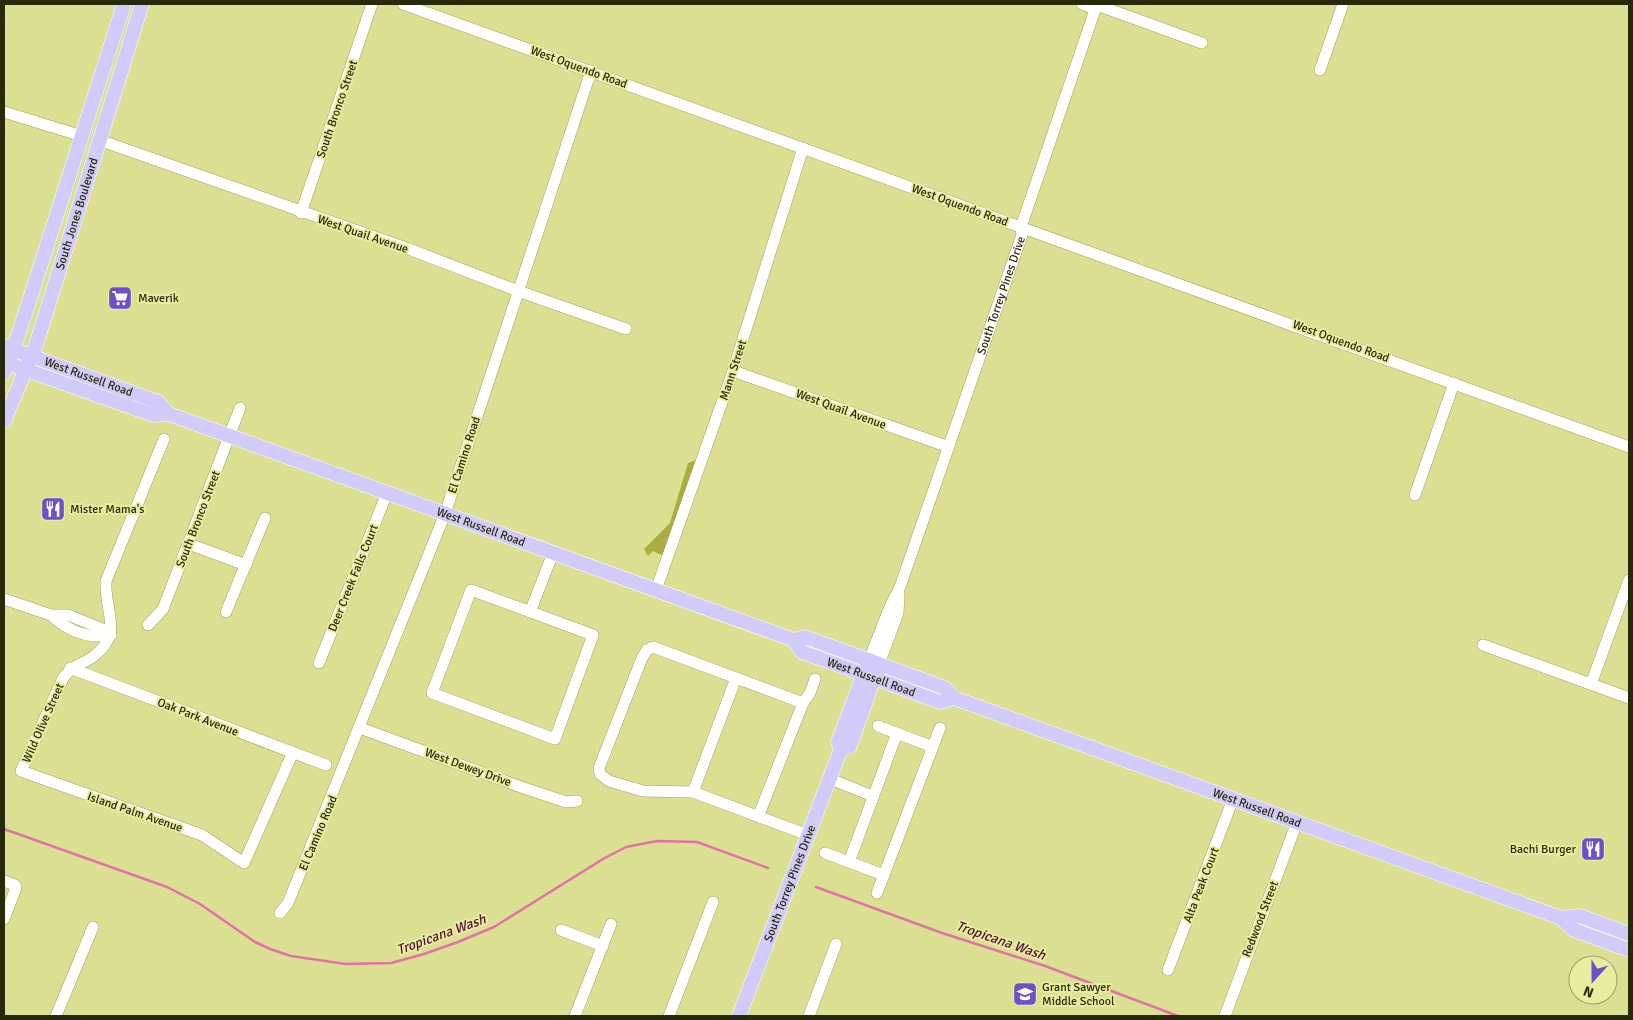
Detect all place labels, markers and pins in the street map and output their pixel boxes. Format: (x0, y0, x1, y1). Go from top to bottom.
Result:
supermarket icon: Maverik (107, 285, 133, 311)
place label: Maverik (138, 291, 179, 306)
restaurant icon: Mister Mama's (40, 496, 66, 522)
place label: Mister Mama's (70, 502, 144, 517)
restaurant icon: Bachi Burger (1580, 836, 1606, 862)
place label: Bachi Burger (1510, 842, 1577, 857)
place label: Grant Sawyer Middle School (1042, 980, 1115, 1009)
school or university icon: Grant Sawyer Middle School (1012, 981, 1038, 1007)

